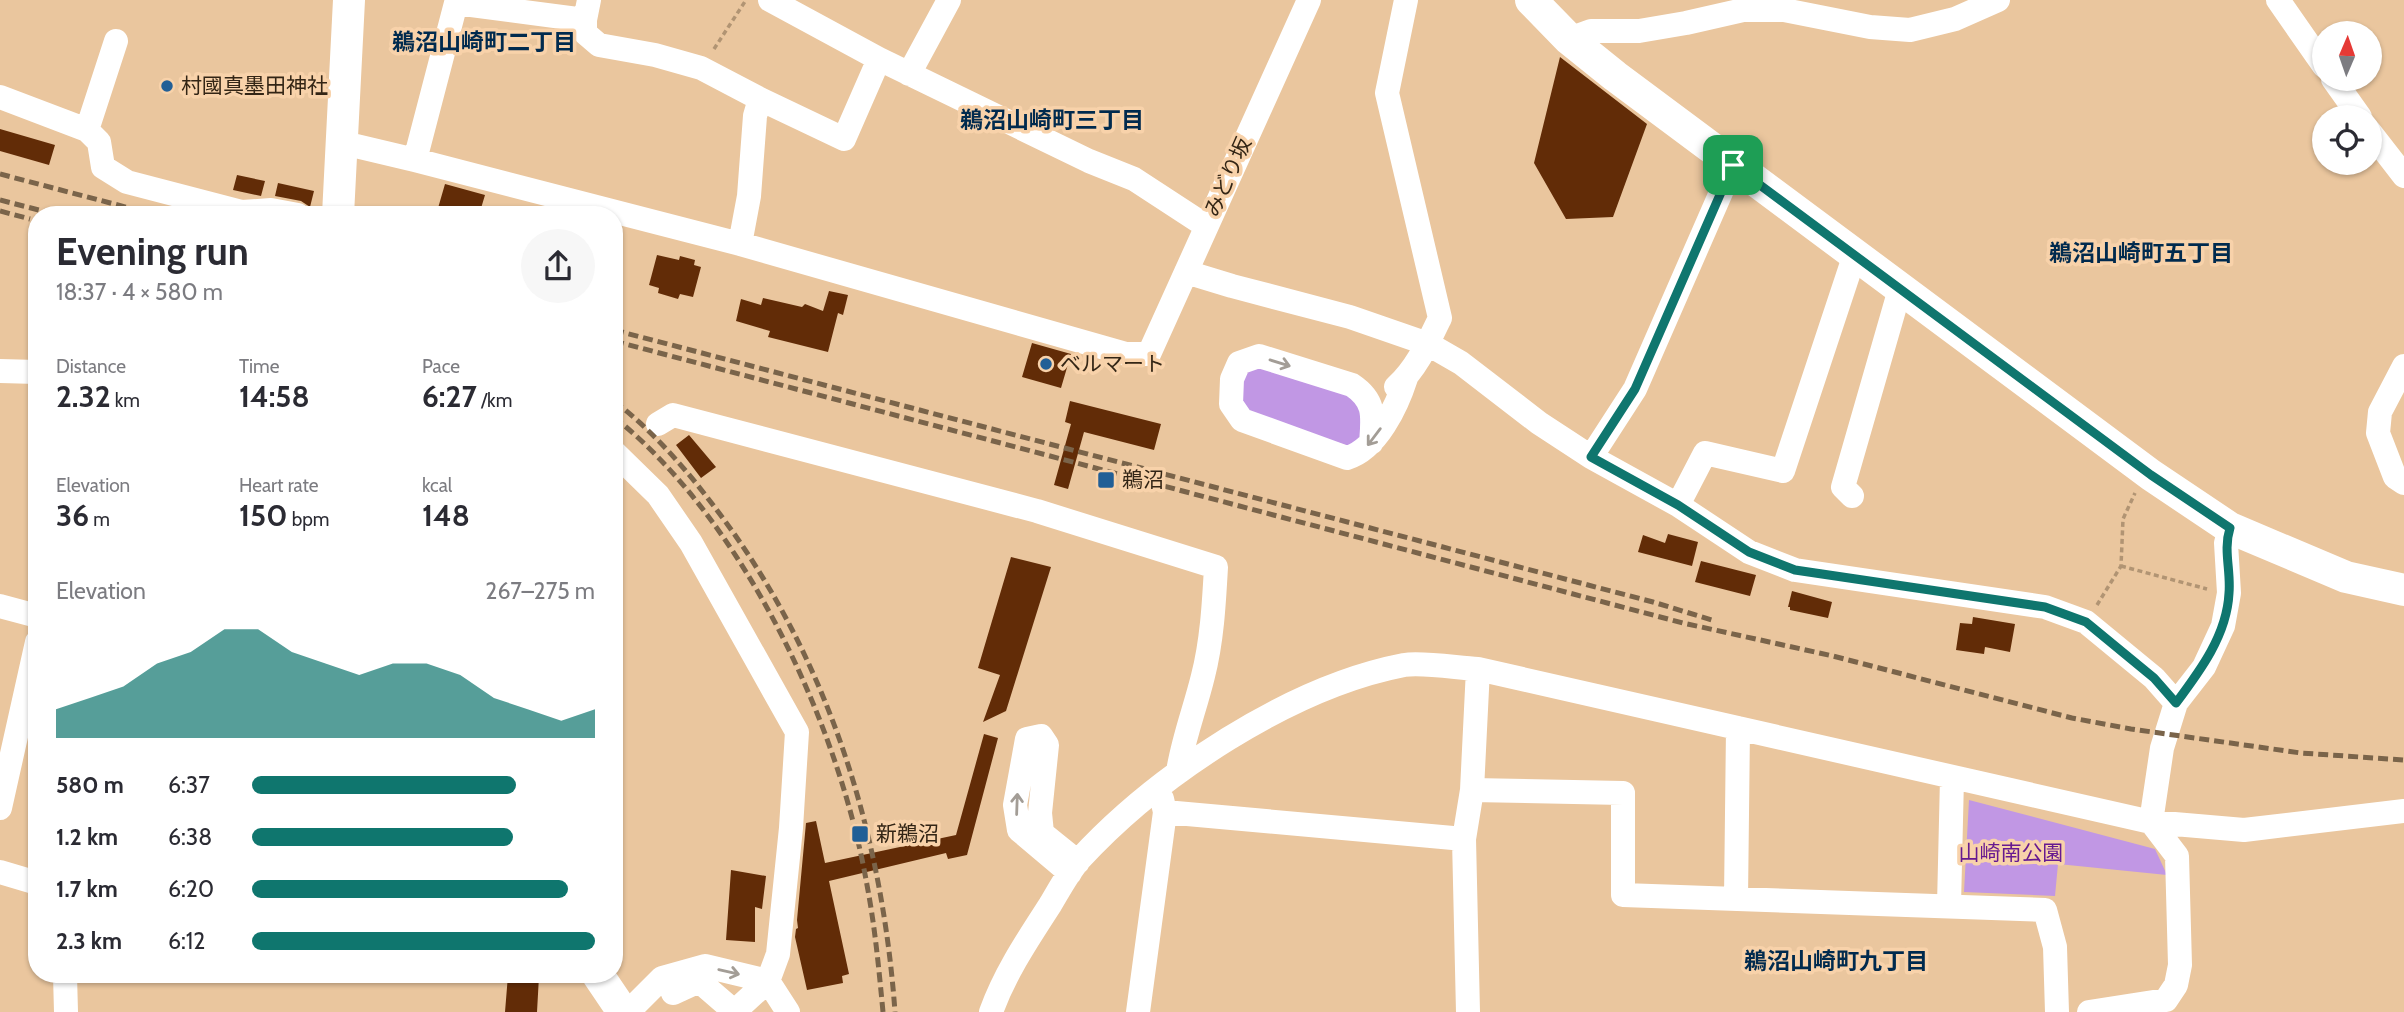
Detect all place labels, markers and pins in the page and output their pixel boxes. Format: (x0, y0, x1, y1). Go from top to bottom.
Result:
place label: 村國真墨田神社 (181, 73, 328, 98)
marker: 村國真墨田神社 (159, 78, 175, 94)
pin (1703, 135, 1763, 195)
place label: ベルマート (1060, 351, 1165, 376)
marker: ベルマート (1038, 356, 1054, 372)
place label: 鵜沼 (1122, 467, 1164, 492)
marker: 鵜沼 (1096, 470, 1116, 490)
place label: 新鵜沼 (876, 821, 939, 846)
marker: 新鵜沼 (850, 824, 870, 844)

